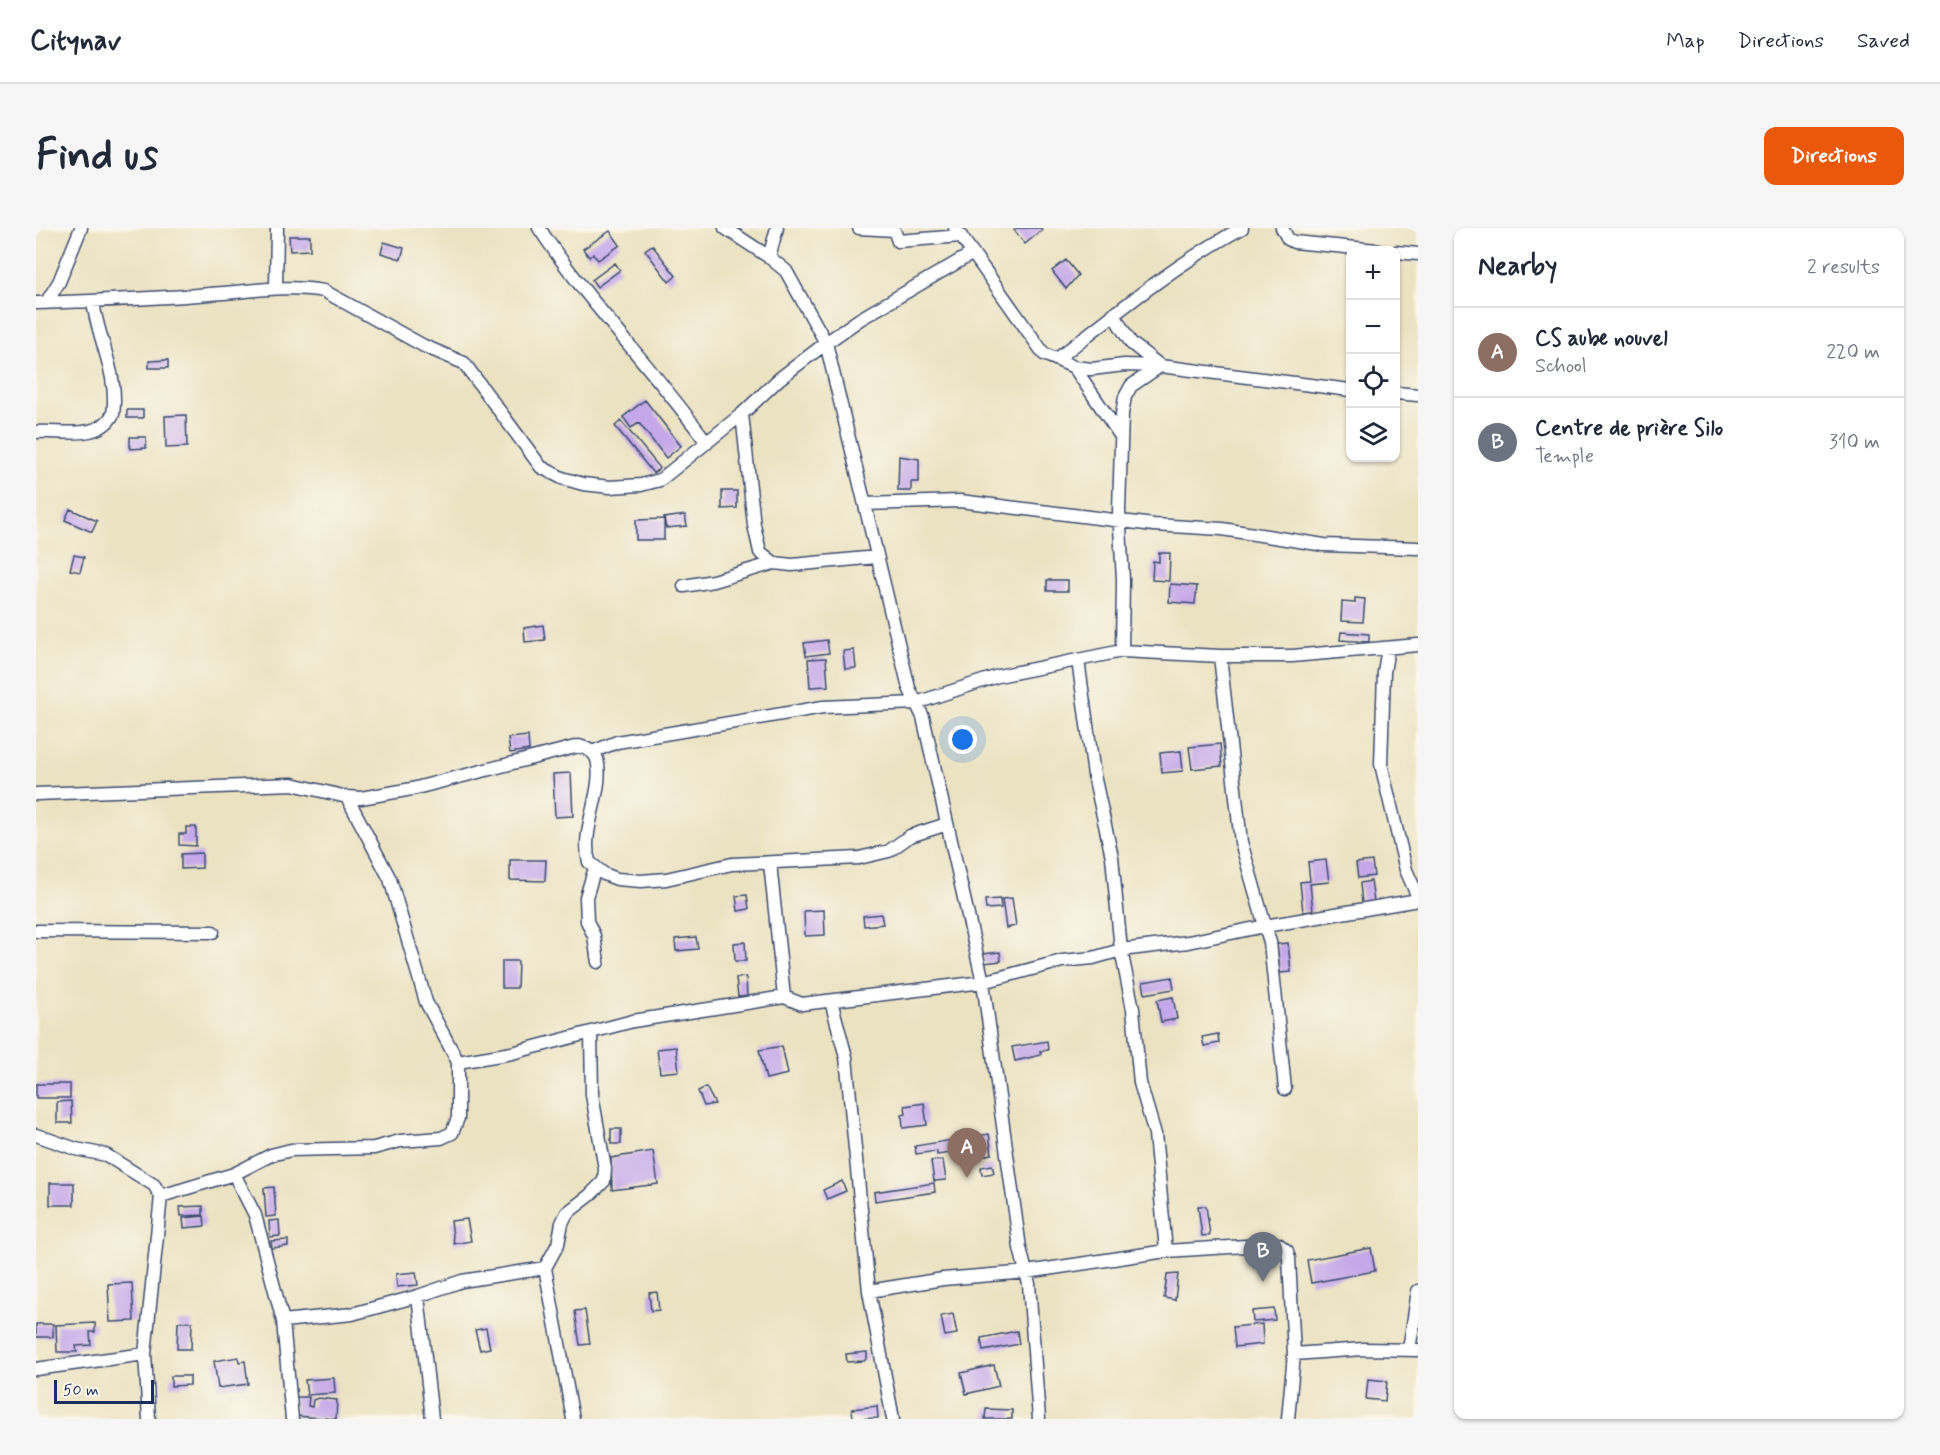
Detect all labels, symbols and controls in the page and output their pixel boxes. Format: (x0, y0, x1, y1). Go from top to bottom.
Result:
text: Citynav (30, 23, 121, 60)
text: Map (1666, 27, 1705, 55)
text: Directions (1738, 27, 1824, 55)
text: Saved (1857, 27, 1910, 55)
button: Directions (1764, 127, 1904, 185)
text: Find us (36, 129, 158, 184)
map controls (1346, 246, 1400, 462)
button: + (1346, 246, 1400, 300)
text: Nearby (1478, 250, 1557, 284)
text: 2 results (1807, 254, 1880, 281)
button: − (1346, 300, 1400, 354)
text: CS aube nouvel (1535, 325, 1668, 353)
text: A (1491, 339, 1504, 366)
text: 220 m (1826, 339, 1880, 366)
text: School (1535, 353, 1587, 380)
button: locate (1346, 354, 1400, 408)
button: layers (1346, 408, 1400, 462)
text: Centre de prière Silo (1535, 415, 1723, 443)
text: B (1491, 429, 1504, 456)
text: 310 m (1829, 429, 1880, 456)
text: Temple (1535, 443, 1594, 470)
your location (948, 725, 977, 754)
pin: A (948, 1128, 986, 1178)
pin: B (1244, 1232, 1282, 1282)
scale bar (54, 1377, 154, 1404)
text: 50 m (63, 1380, 99, 1401)

